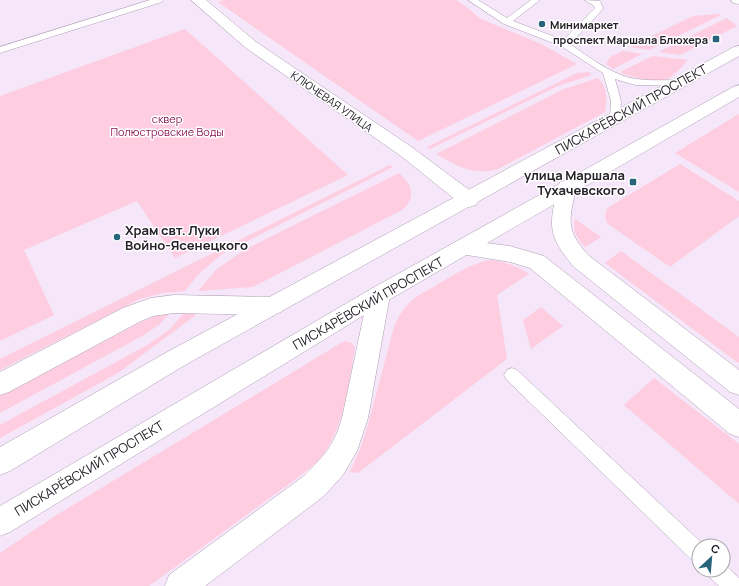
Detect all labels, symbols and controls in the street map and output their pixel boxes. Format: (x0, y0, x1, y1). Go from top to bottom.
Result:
place label: Минимаркет (550, 17, 619, 32)
marker: Минимаркет (537, 19, 547, 29)
place label: проспект Маршала Блюхера (553, 32, 708, 47)
marker: проспект Маршала Блюхера (711, 34, 721, 44)
street label: ПИСКАРЁВСКИЙ ПРОСПЕКТ (552, 60, 710, 158)
street label: КЛЮЧЕВАЯ УЛИЦА (288, 67, 376, 135)
park label: сквер Полюстровские Воды (110, 111, 224, 139)
place label: улица Маршала Тухачевского (524, 166, 625, 199)
marker: улица Маршала Тухачевского (628, 177, 638, 187)
place label: Храм свт. Луки Войно-Ясенецкого (125, 221, 248, 254)
marker: Храм свт. Луки Войно-Ясенецкого (112, 232, 122, 242)
street label: ПИСКАРЁВСКИЙ ПРОСПЕКТ (289, 252, 447, 354)
street label: ПИСКАРЁВСКИЙ ПРОСПЕКТ (11, 416, 167, 520)
north arrow (691, 538, 731, 578)
text: С (709, 540, 723, 557)

